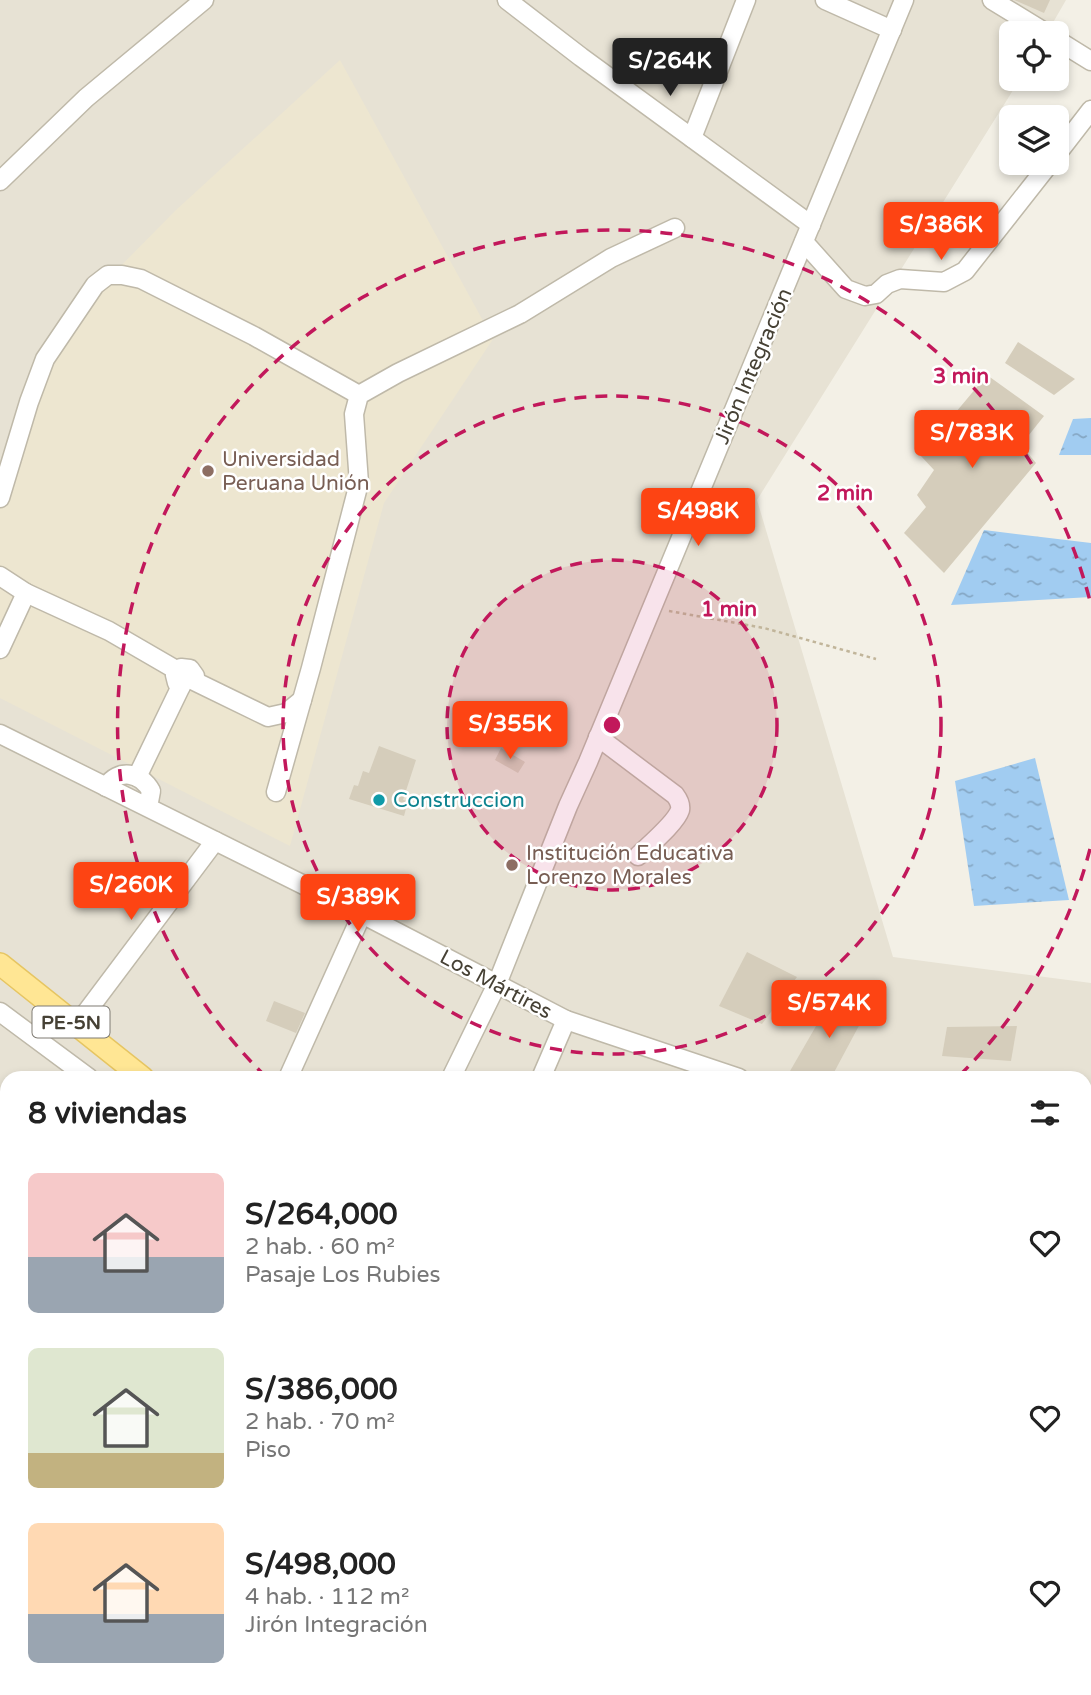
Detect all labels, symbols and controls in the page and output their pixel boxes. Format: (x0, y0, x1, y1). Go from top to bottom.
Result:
map controls (999, 21, 1069, 175)
button: locate (999, 21, 1069, 91)
pin: S/264K (613, 38, 727, 98)
text: S/264K (628, 47, 712, 75)
button: layers (999, 105, 1069, 175)
pin: S/386K (884, 202, 998, 262)
text: S/386K (899, 211, 983, 239)
street label: Jirón Integración (709, 284, 798, 448)
text: 3 min (933, 364, 989, 389)
pin: S/783K (915, 410, 1029, 470)
text: S/783K (930, 419, 1014, 447)
place label: Universidad Peruana Unión (222, 447, 370, 496)
marker: Universidad Peruana Unión (200, 463, 216, 479)
text: 2 min (817, 481, 873, 506)
pin: S/498K (641, 489, 755, 548)
text: S/498K (657, 497, 739, 525)
text: 1 min (701, 597, 757, 622)
pin: S/355K (453, 702, 567, 761)
text: S/355K (468, 710, 552, 738)
centre of rings (600, 713, 624, 737)
place label: Construccion (393, 788, 525, 813)
marker: Construccion (371, 792, 387, 808)
place label: Institución Educativa Lorenzo Morales (526, 841, 734, 890)
marker: Institución Educativa Lorenzo Morales (504, 857, 520, 873)
pin: S/260K (74, 862, 188, 922)
text: S/260K (89, 871, 173, 899)
pin: S/389K (301, 874, 415, 934)
text: S/389K (316, 883, 400, 911)
street label: Los Mártires (435, 944, 556, 1024)
pin: S/574K (772, 981, 886, 1040)
text: S/574K (787, 989, 871, 1017)
road number: PE-5N (32, 1006, 110, 1038)
icon: filters (1026, 1094, 1064, 1132)
text: 8 viviendas (28, 1095, 187, 1132)
text: S/264,000 (245, 1196, 398, 1233)
icon: home (84, 1201, 168, 1285)
icon: heart (1026, 1224, 1064, 1262)
text: 2 hab. · 60 m² (245, 1233, 395, 1261)
text: Pasaje Los Rubies (245, 1261, 441, 1289)
text: S/386,000 (245, 1371, 398, 1408)
icon: home (84, 1376, 168, 1460)
icon: heart (1026, 1399, 1064, 1437)
text: 2 hab. · 70 m² (245, 1408, 395, 1436)
text: Piso (245, 1436, 291, 1464)
text: S/498,000 (245, 1546, 396, 1583)
icon: home (84, 1551, 168, 1635)
icon: heart (1026, 1574, 1064, 1612)
text: 4 hab. · 112 m² (245, 1583, 410, 1611)
text: Jirón Integración (245, 1611, 428, 1639)

